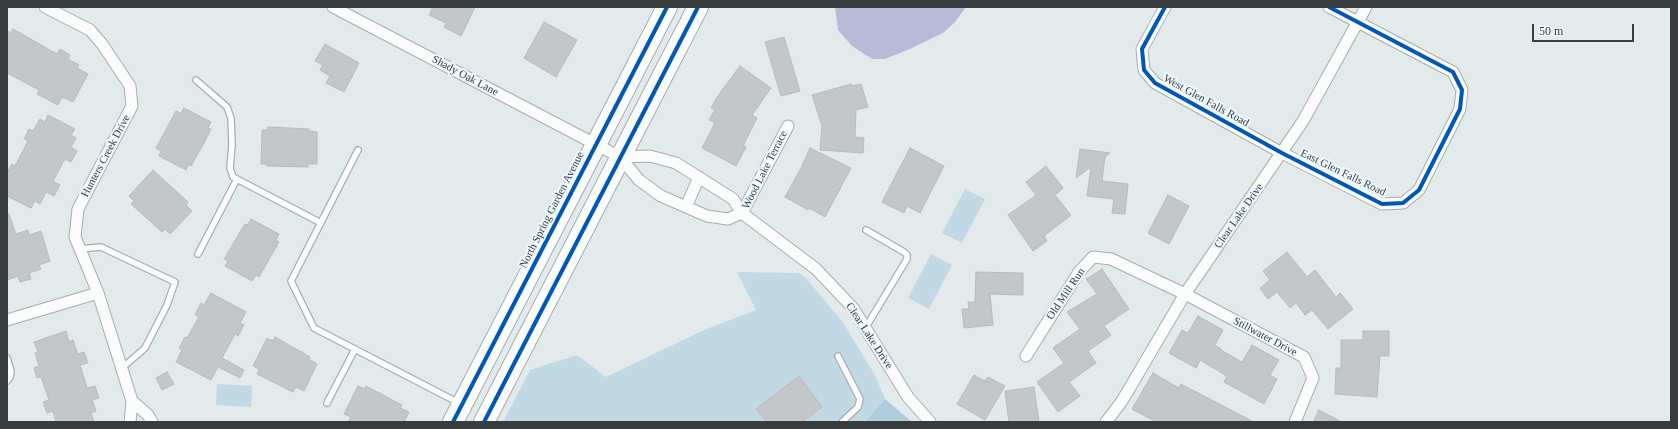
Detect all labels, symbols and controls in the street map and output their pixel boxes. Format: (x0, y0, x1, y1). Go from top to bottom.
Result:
scale bar (1534, 16, 1636, 42)
text: 50 m (1539, 24, 1563, 38)
street label: Shady Oak Lane (430, 53, 500, 99)
street label: West Glen Falls Road (1161, 72, 1251, 130)
street label: Hunters Creek Drive (79, 112, 133, 200)
street label: Wood Lake Terrace (740, 129, 790, 211)
street label: East Glen Falls Road (1298, 147, 1388, 199)
street label: North Spring Garden Avenue (517, 150, 587, 270)
street label: Clear Lake Drive (1212, 181, 1266, 251)
street label: Old Mill Run (1044, 266, 1088, 322)
street label: Clear Lake Drive (843, 300, 895, 372)
street label: Stillwater Drive (1231, 315, 1299, 359)

